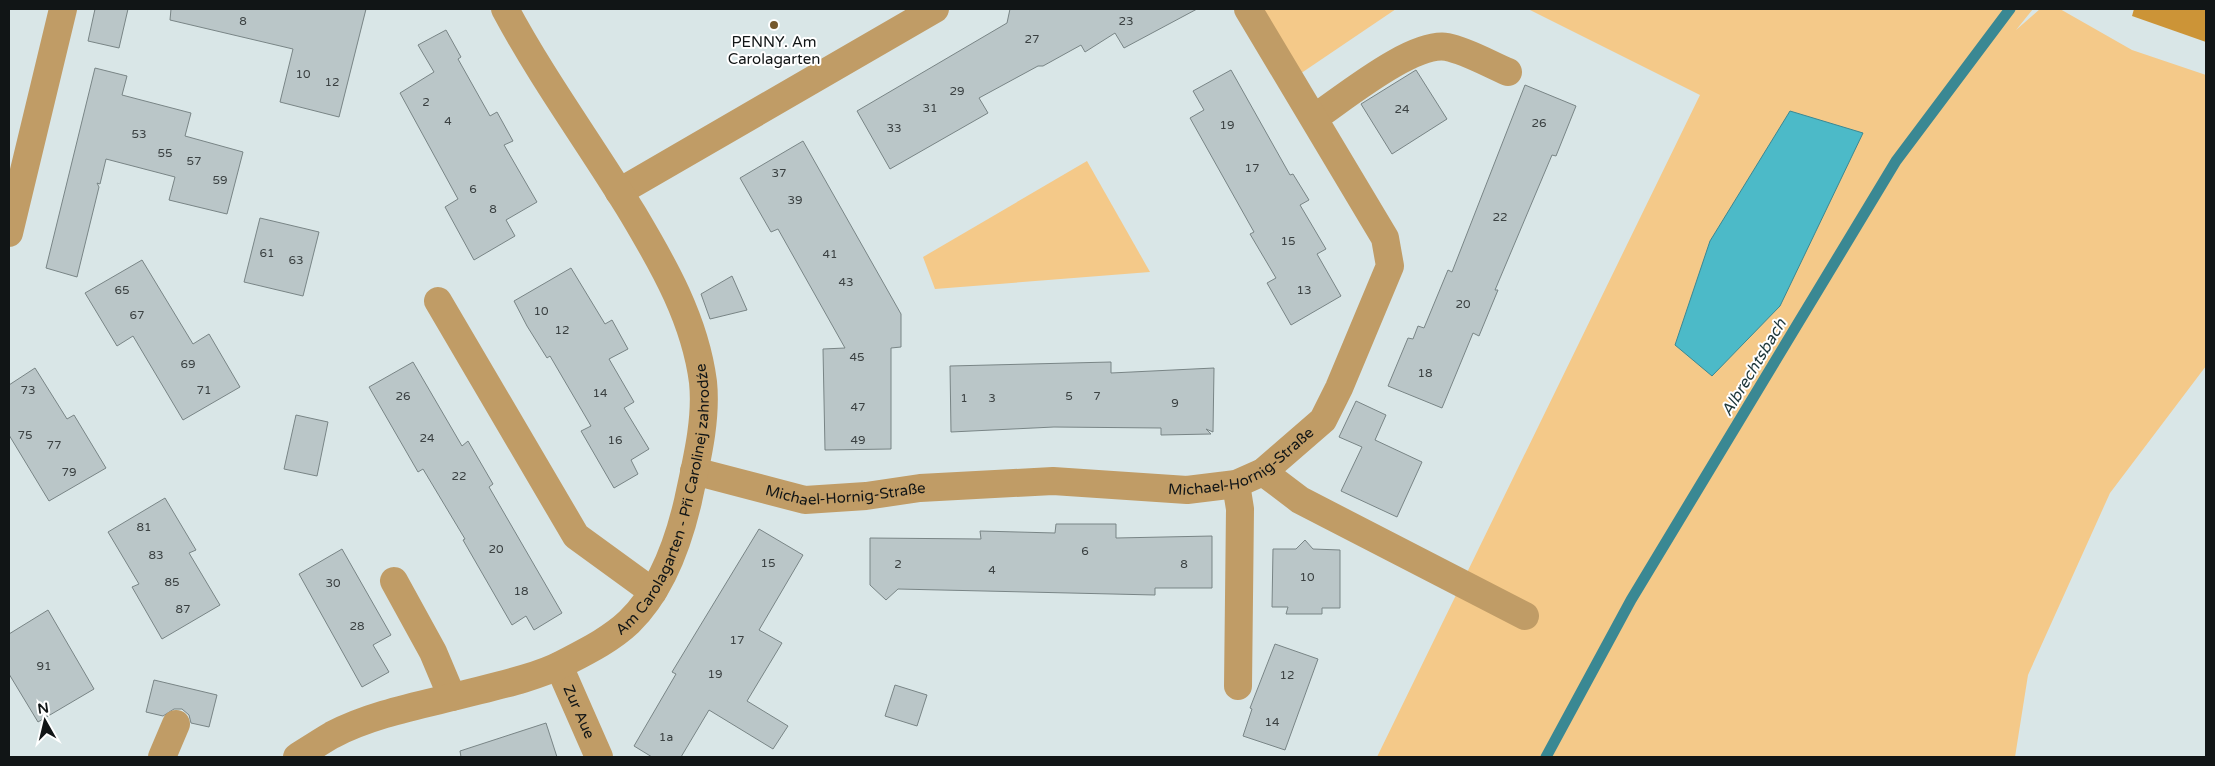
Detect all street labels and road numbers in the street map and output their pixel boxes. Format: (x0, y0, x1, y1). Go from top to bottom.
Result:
street label: Am Carolagarten - Při Carolinej zahrodźe (612, 362, 713, 639)
street label: Michael-Hornig-Straße (1168, 423, 1317, 499)
street label: Michael-Hornig-Straße (763, 479, 926, 509)
street label: Zur Aue (559, 682, 599, 741)

